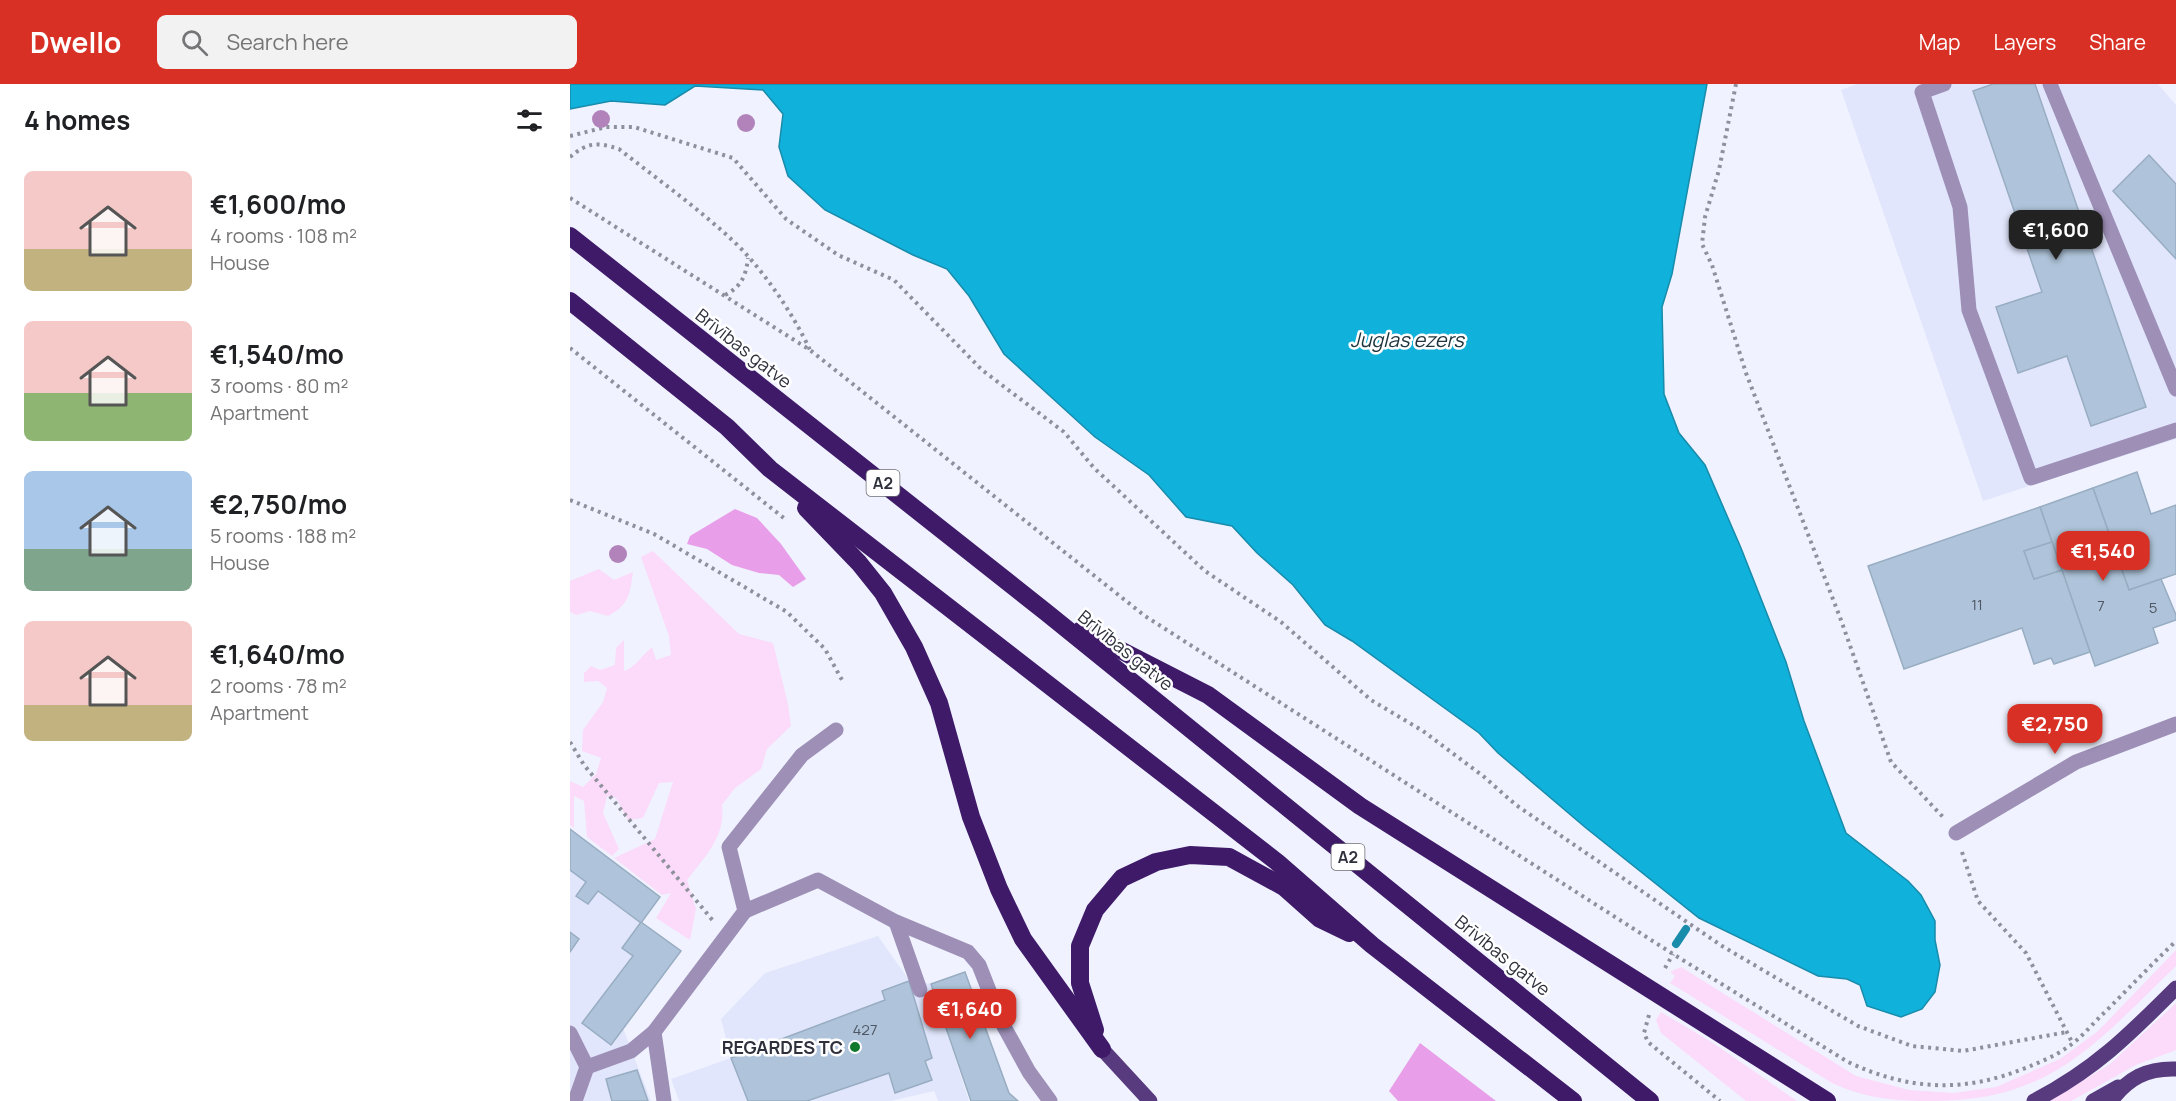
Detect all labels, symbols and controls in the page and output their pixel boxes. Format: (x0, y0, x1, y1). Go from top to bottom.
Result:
search box (157, 15, 577, 69)
text: Dwello (30, 23, 121, 61)
icon: search (178, 26, 211, 59)
text: Search here (226, 27, 349, 57)
text: Map (1919, 28, 1960, 56)
text: Layers (1993, 28, 2056, 56)
text: Share (2089, 28, 2146, 56)
text: 4 homes (24, 102, 130, 138)
icon: filters (513, 104, 546, 137)
text: €1,600/mo (210, 186, 346, 222)
icon: home (72, 195, 144, 267)
pin: €1,600 (2007, 210, 2105, 261)
text: €1,600 (2023, 216, 2089, 243)
text: 4 rooms · 108 m² (210, 222, 357, 249)
text: House (210, 249, 270, 276)
street label: Brīvības gatve (691, 303, 797, 393)
water label: Juglas ezers (1350, 326, 1465, 353)
text: €1,540/mo (210, 336, 344, 372)
icon: home (72, 345, 144, 417)
text: 3 rooms · 80 m² (210, 372, 349, 399)
text: Apartment (210, 399, 309, 426)
road number: A2 (866, 470, 900, 496)
text: €2,750/mo (210, 486, 347, 522)
icon: home (72, 495, 144, 567)
text: 5 rooms · 188 m² (210, 522, 356, 549)
pin: €1,540 (2054, 531, 2152, 582)
text: €1,540 (2071, 537, 2135, 564)
text: House (210, 549, 270, 576)
house number: 11 (1971, 594, 1983, 615)
house number: 7 (2097, 595, 2105, 616)
house number: 5 (2149, 597, 2157, 618)
street label: Brīvības gatve (1073, 604, 1179, 696)
text: €1,640/mo (210, 636, 345, 672)
icon: home (72, 645, 144, 717)
text: 2 rooms · 78 m² (210, 672, 347, 699)
text: Apartment (210, 699, 309, 726)
pin: €2,750 (2006, 704, 2104, 755)
text: €2,750 (2021, 710, 2089, 737)
road number: A2 (1332, 844, 1364, 870)
street label: Brīvības gatve (1450, 909, 1556, 1001)
pin: €1,640 (921, 989, 1019, 1040)
text: €1,640 (937, 995, 1003, 1022)
house number: 427 (853, 1019, 877, 1040)
place label: REGARDES TC (722, 1035, 843, 1059)
marker: REGARDES TC (848, 1040, 862, 1054)

